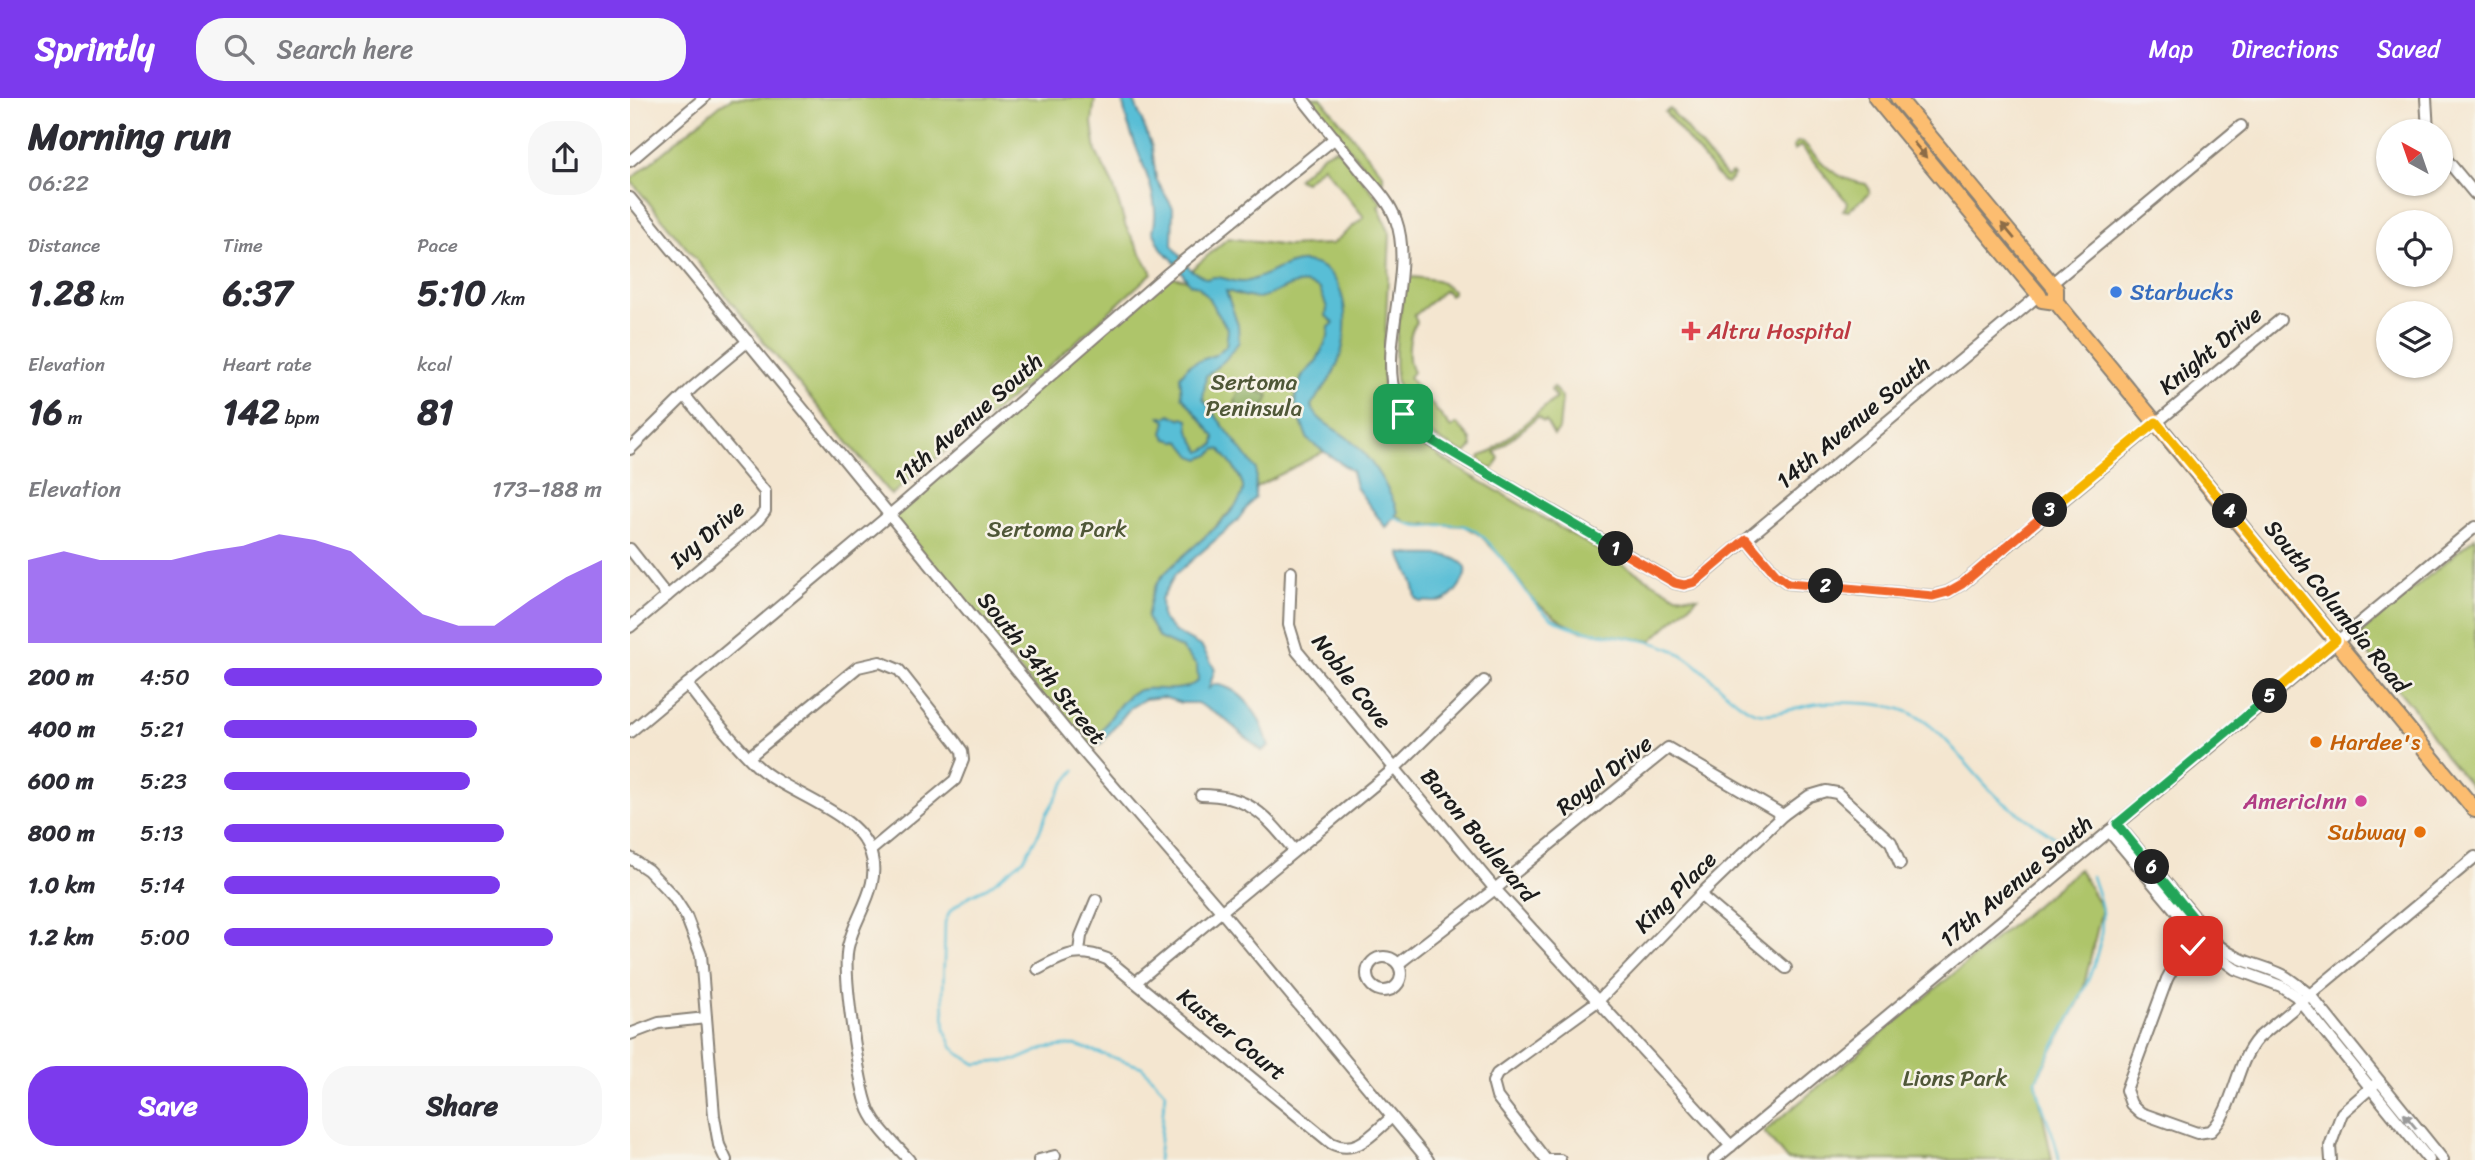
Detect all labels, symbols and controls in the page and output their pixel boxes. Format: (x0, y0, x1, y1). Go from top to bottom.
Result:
search box (196, 18, 686, 81)
text: Sprintly (35, 20, 154, 78)
text: Search here (276, 26, 413, 72)
text: Map (2149, 28, 2193, 70)
text: Directions (2231, 28, 2339, 70)
text: Saved (2377, 28, 2440, 70)
icon: search (220, 30, 258, 68)
text: Morning run (28, 103, 231, 170)
north arrow (2376, 119, 2454, 196)
map controls (2376, 119, 2453, 378)
button: share (528, 121, 602, 195)
one-way arrow (1912, 142, 1927, 159)
text: 06:22 (28, 163, 89, 204)
button: locate (2376, 210, 2453, 287)
one-way arrow (2001, 223, 2016, 240)
text: Distance (28, 229, 100, 262)
text: Time (223, 229, 263, 262)
text: Pace (417, 229, 458, 262)
text: 1.28 (28, 262, 95, 324)
text: 6:37 (223, 262, 292, 324)
text: 5:10 (417, 262, 486, 324)
place label: Starbucks (2130, 272, 2234, 313)
text: km (95, 282, 125, 315)
text: /km (486, 282, 525, 315)
marker: Starbucks (2108, 284, 2124, 300)
street label: Knight Drive (2149, 295, 2272, 405)
button: layers (2376, 301, 2453, 378)
place label: Altru Hospital (1706, 311, 1851, 352)
marker: Altru Hospital (1681, 321, 1701, 341)
street label: 11th Avenue South (884, 342, 1053, 496)
street label: 14th Avenue South (1766, 345, 1940, 500)
text: Elevation (28, 348, 105, 381)
text: Heart rate (223, 348, 312, 381)
text: kcal (417, 348, 452, 381)
park label: Sertoma Peninsula (1206, 362, 1302, 429)
text: 16 (28, 381, 63, 443)
text: 142 (223, 381, 280, 443)
text: 81 (417, 381, 453, 443)
pin (1373, 384, 1433, 444)
icon: arrive (1384, 395, 1422, 433)
text: m (63, 401, 82, 434)
text: bpm (280, 401, 320, 434)
text: Elevation (28, 469, 121, 510)
text: 173–188 m (492, 469, 602, 510)
street label: Ivy Drive (659, 489, 755, 580)
pin: 3 (2032, 492, 2068, 528)
text: 3 (2044, 493, 2055, 526)
pin: 4 (2212, 494, 2248, 528)
text: 4 (2224, 494, 2235, 527)
park label: Sertoma Park (987, 509, 1127, 550)
street label: South Columbia Road (2253, 510, 2421, 704)
pin: 1 (1598, 532, 1634, 566)
text: 1 (1611, 532, 1620, 565)
pin: 2 (1808, 568, 1844, 603)
text: 2 (1820, 569, 1831, 602)
street label: South 34th Street (966, 582, 1117, 754)
street label: Noble Cove (1301, 624, 1403, 739)
text: 200 m (28, 657, 94, 698)
text: 4:50 (140, 657, 190, 698)
pin: 5 (2252, 678, 2288, 714)
text: 5 (2264, 679, 2275, 712)
text: 400 m (28, 709, 95, 750)
text: 5:21 (140, 709, 184, 750)
place label: Hardee's (2330, 722, 2421, 763)
street label: Royal Drive (1547, 724, 1662, 827)
marker: Hardee's (2308, 734, 2324, 750)
street label: Baron Boulevard (1410, 758, 1549, 914)
text: 600 m (28, 761, 94, 802)
text: 5:23 (140, 761, 187, 802)
place label: AmericInn (2242, 781, 2347, 822)
marker: AmericInn (2353, 793, 2369, 809)
street label: 17th Avenue South (1930, 804, 2103, 958)
place label: Subway (2327, 812, 2406, 853)
text: 800 m (28, 813, 95, 854)
text: 5:13 (140, 813, 184, 854)
marker: Subway (2412, 824, 2428, 840)
street label: King Place (1624, 841, 1727, 944)
pin: 6 (2134, 850, 2170, 884)
text: 6 (2146, 850, 2157, 883)
text: 1.0 km (28, 865, 95, 906)
text: 5:14 (140, 865, 185, 906)
pin (2163, 916, 2223, 976)
text: 1.2 km (28, 917, 94, 958)
text: 5:00 (140, 917, 190, 958)
icon: check (2174, 927, 2212, 965)
street label: Kuster Court (1168, 977, 1296, 1092)
park label: Lions Park (1903, 1058, 2008, 1099)
button: Save (28, 1066, 308, 1146)
button: Share (322, 1066, 602, 1146)
one-way arrow (2403, 1112, 2418, 1130)

